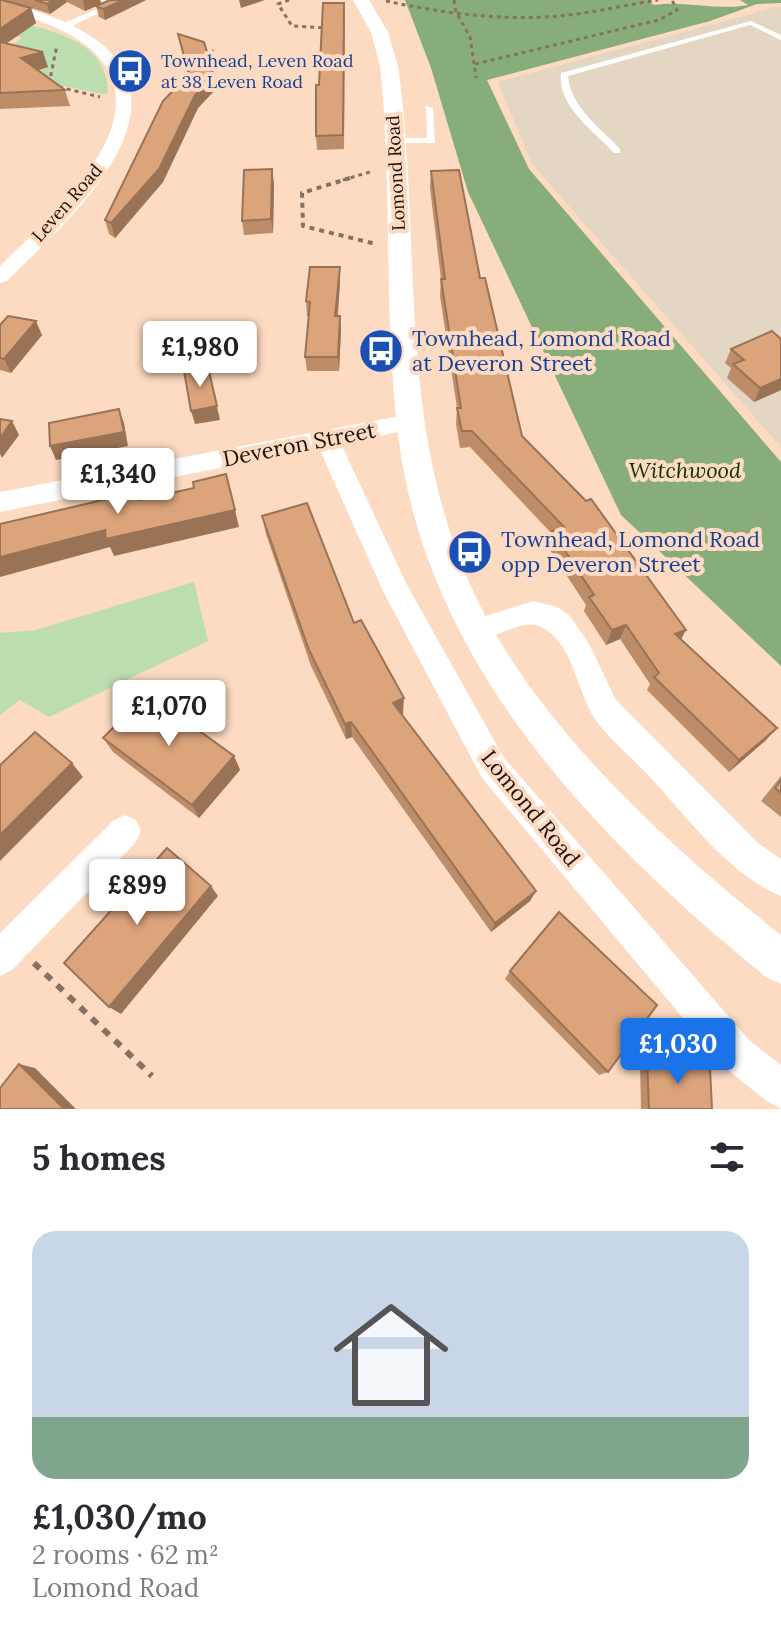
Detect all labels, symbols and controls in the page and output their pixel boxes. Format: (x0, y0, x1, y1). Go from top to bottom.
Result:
bus stop icon: Townhead, Leven Road at 38 Leven Road (106, 47, 154, 95)
place label: Townhead, Leven Road at 38 Leven Road (161, 49, 354, 93)
street label: Lomond Road (381, 114, 410, 231)
street label: Leven Road (26, 159, 107, 247)
pin: £1,980 (135, 321, 265, 389)
place label: Townhead, Lomond Road at Deveron Street (412, 324, 671, 377)
bus stop icon: Townhead, Lomond Road at Deveron Street (357, 327, 405, 375)
text: £1,980 (161, 330, 239, 363)
street label: Deveron Street (220, 415, 378, 473)
pin: £1,340 (53, 448, 183, 516)
park label: Witchwood (629, 456, 742, 484)
text: £1,340 (79, 457, 157, 490)
place label: Townhead, Lomond Road opp Deveron Street (501, 525, 760, 578)
bus stop icon: Townhead, Lomond Road opp Deveron Street (446, 528, 494, 576)
pin: £1,070 (104, 680, 234, 748)
text: £1,070 (131, 689, 207, 722)
street label: Lomond Road (476, 744, 586, 872)
pin: £899 (90, 859, 184, 927)
text: £899 (107, 868, 167, 901)
pin: £1,030 (613, 1018, 743, 1086)
text: £1,030 (638, 1027, 718, 1060)
icon: filters (705, 1135, 749, 1179)
text: 5 homes (32, 1136, 166, 1179)
icon: home (319, 1283, 463, 1427)
text: £1,030/mo (32, 1495, 207, 1538)
text: 2 rooms · 62 m² (32, 1538, 219, 1571)
text: Lomond Road (32, 1571, 199, 1604)

